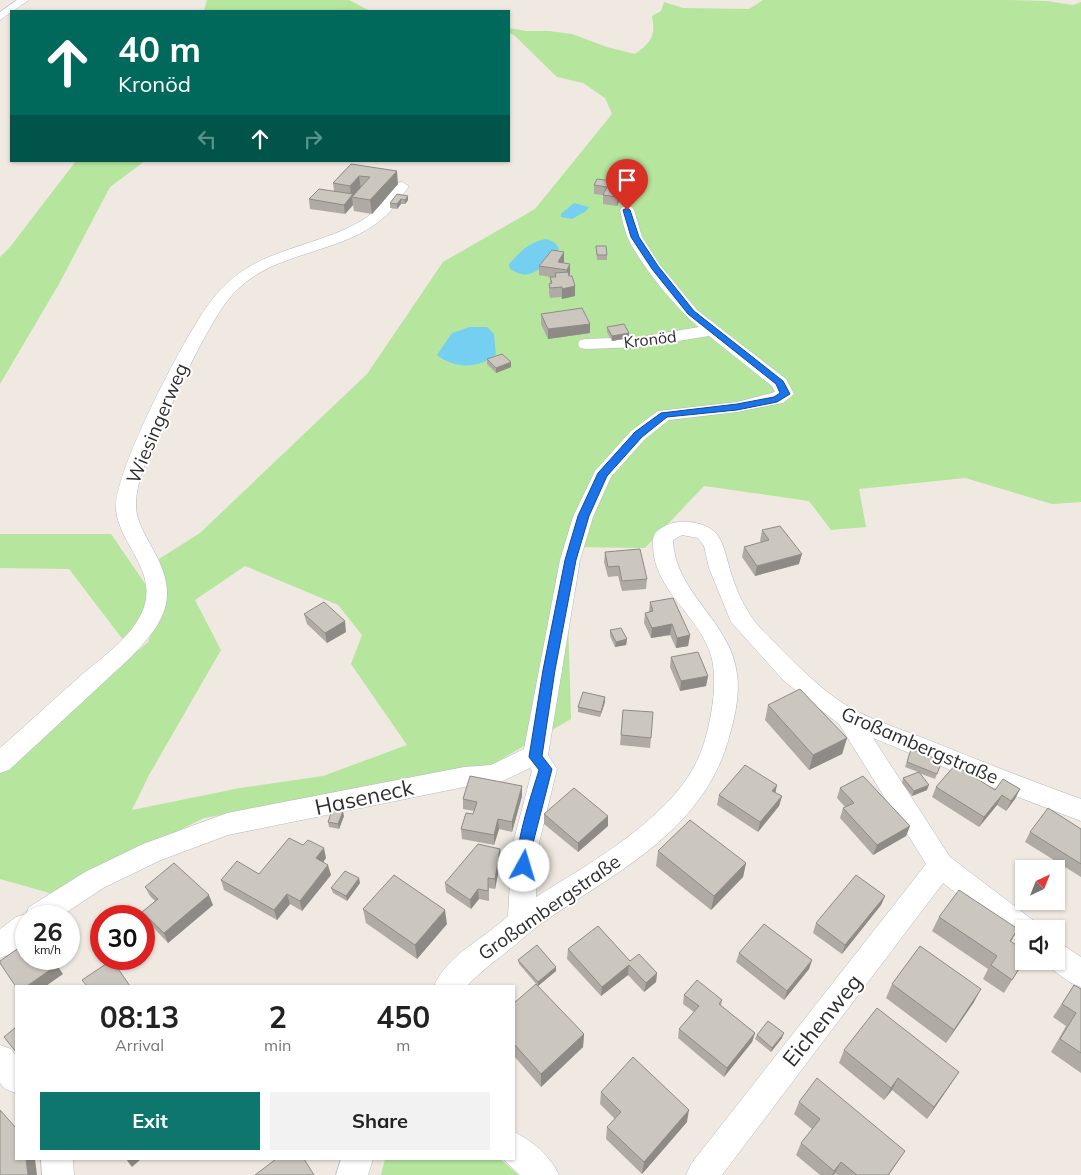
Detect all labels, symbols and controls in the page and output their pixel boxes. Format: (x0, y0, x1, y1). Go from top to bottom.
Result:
text: 40 m (118, 27, 201, 71)
icon: ahead (35, 30, 100, 95)
text: Kronöd (118, 70, 191, 98)
icon: left (193, 125, 221, 153)
icon: ahead (246, 125, 274, 153)
icon: right (299, 125, 327, 153)
pin (606, 159, 648, 210)
icon: arrive (613, 166, 641, 194)
street label: Kronöd (622, 326, 678, 352)
street label: Wiesingerweg (121, 359, 193, 487)
street label: Großambergstraße (838, 701, 1002, 789)
street label: Haseneck (312, 773, 416, 821)
position arrow (497, 839, 549, 891)
street label: Großambergstraße (473, 849, 625, 965)
north arrow (1015, 860, 1065, 910)
map controls (1015, 860, 1065, 970)
speed limit sign: 30 (90, 905, 155, 970)
text: 26 (32, 916, 63, 947)
button: sound (1015, 920, 1065, 970)
text: km/h (34, 942, 61, 957)
street label: Eichenweg (776, 968, 868, 1072)
text: 08:13 (100, 998, 179, 1036)
text: 2 (269, 998, 287, 1036)
text: 450 (376, 998, 430, 1036)
text: Arrival (115, 1035, 164, 1055)
text: min (264, 1035, 291, 1055)
text: m (396, 1035, 410, 1055)
button: Exit (40, 1092, 260, 1150)
button: Share (270, 1092, 490, 1150)

